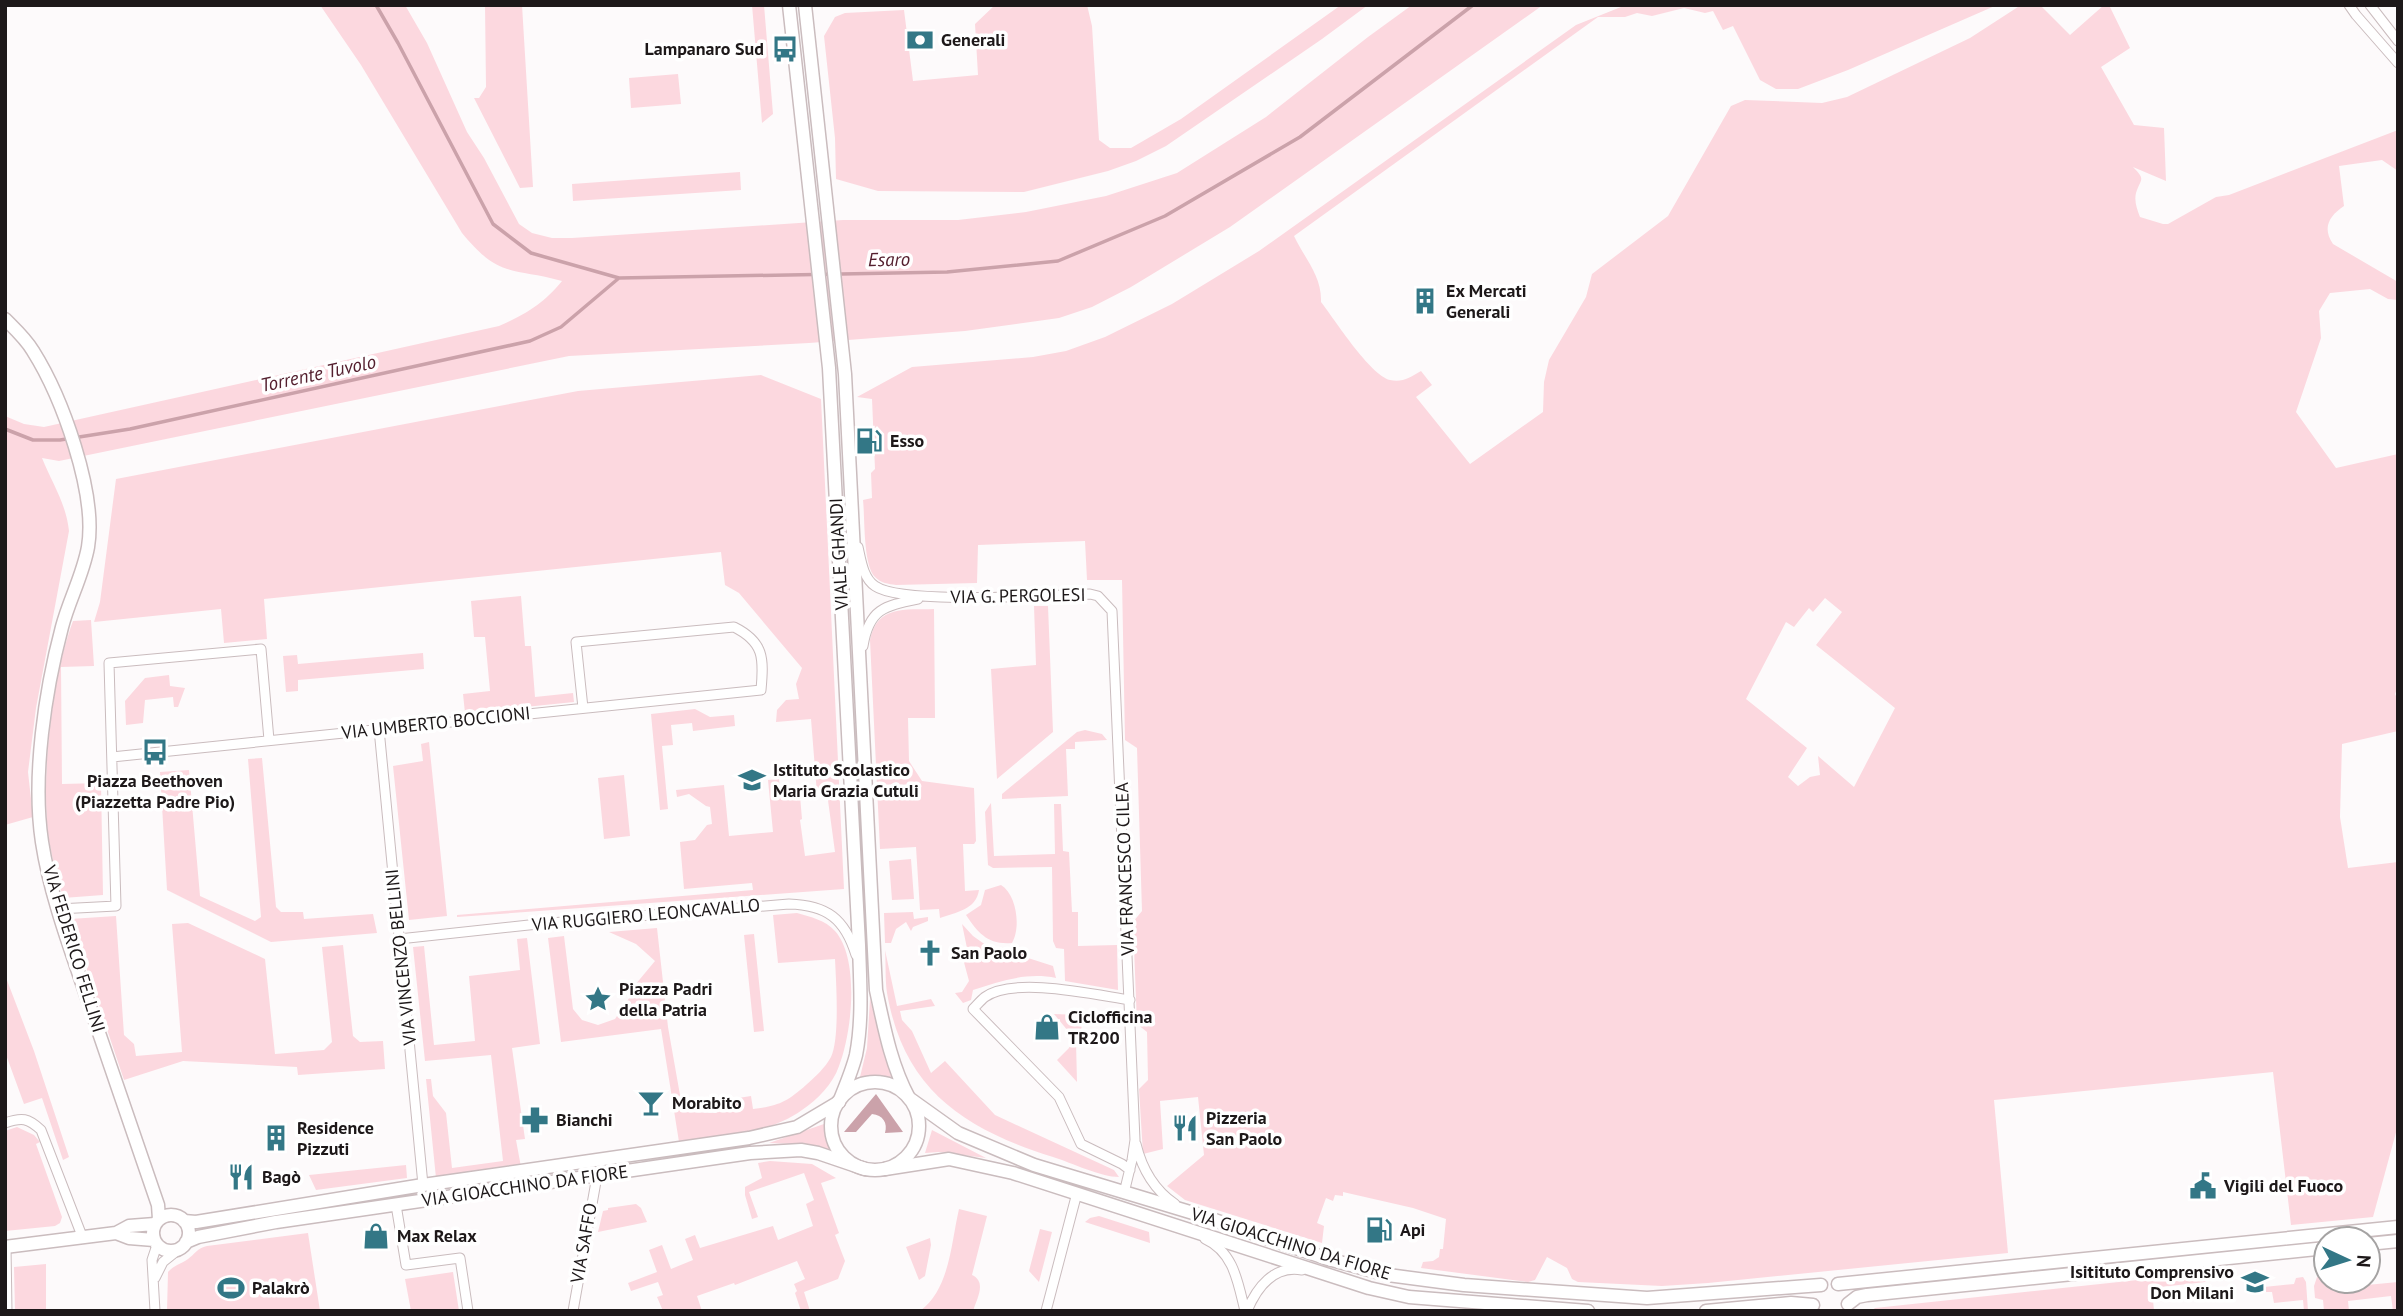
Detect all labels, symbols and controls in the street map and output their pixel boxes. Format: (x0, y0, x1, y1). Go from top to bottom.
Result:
bank icon: Generali (905, 25, 935, 55)
place label: Generali (941, 28, 1005, 51)
bus stop icon: Lampanaro Sud (770, 34, 800, 64)
place label: Lampanaro Sud (644, 37, 764, 60)
water label: Esaro (868, 247, 910, 271)
place label: Ex Mercati Generali (1446, 279, 1527, 323)
building icon: Ex Mercati Generali (1410, 286, 1440, 316)
water label: Torrente Tuvolo (258, 349, 378, 397)
fuel station icon: Esso (854, 426, 884, 456)
place label: Esso (890, 429, 925, 452)
street label: VIALE GHANDI (824, 497, 853, 612)
street label: VIA G. PERGOLESI (949, 583, 1086, 608)
street label: VIA UMBERTO BOCCIONI (339, 701, 532, 744)
bus stop icon: Piazza Beethoven (Piazzetta Padre Pio) (140, 737, 170, 767)
place label: Istituto Scolastico Maria Grazia Cutuli (773, 758, 919, 802)
school or university icon: Istituto Scolastico Maria Grazia Cutuli (737, 765, 767, 795)
place label: Piazza Beethoven (Piazzetta Padre Pio) (75, 769, 235, 813)
street label: VIA FRANCESCO CILEA (1110, 781, 1139, 957)
street label: VIA FEDERICO FELLINI (38, 862, 111, 1035)
street label: VIA VINCENZO BELLINI (380, 868, 421, 1047)
street label: VIA RUGGIERO LEONCAVALLO (530, 893, 761, 936)
church icon: San Paolo (915, 938, 945, 968)
place label: San Paolo (951, 941, 1027, 964)
place label: Piazza Padri della Patria (619, 977, 713, 1021)
place icon: Piazza Padri della Patria (583, 984, 613, 1014)
place label: Ciclofficina TR200 (1068, 1005, 1153, 1049)
shop icon: Ciclofficina TR200 (1032, 1012, 1062, 1042)
bar icon: Morabito (636, 1088, 666, 1118)
place label: Morabito (672, 1091, 742, 1114)
pharmacy icon: Bianchi (520, 1105, 550, 1135)
place label: Pizzeria San Paolo (1206, 1106, 1282, 1150)
place label: Bianchi (556, 1108, 613, 1131)
restaurant icon: Pizzeria San Paolo (1170, 1113, 1200, 1143)
place label: Residence Pizzuti (297, 1116, 374, 1160)
building icon: Residence Pizzuti (261, 1123, 291, 1153)
street label: VIA GIOACCHINO DA FIORE (419, 1160, 630, 1212)
restaurant icon: Bagò (226, 1162, 256, 1192)
place label: Bagò (262, 1165, 301, 1188)
public building icon: Vigili del Fuoco (2188, 1171, 2218, 1201)
place label: Vigili del Fuoco (2223, 1174, 2344, 1197)
street label: VIA SAFFO (565, 1201, 602, 1286)
street label: VIA GIOACCHINO DA FIORE (1187, 1202, 1394, 1285)
fuel station icon: Api (1364, 1215, 1394, 1245)
place label: Api (1400, 1218, 1425, 1241)
shop icon: Max Relax (361, 1221, 391, 1251)
place label: Max Relax (397, 1224, 477, 1247)
north arrow (2312, 1225, 2382, 1295)
text: N (2352, 1254, 2376, 1268)
place label: Isitituto Comprensivo Don Milani (2070, 1260, 2234, 1304)
school or university icon: Isitituto Comprensivo Don Milani (2240, 1267, 2270, 1297)
sports icon: Palakrò (216, 1273, 246, 1303)
place label: Palakrò (252, 1276, 310, 1299)

